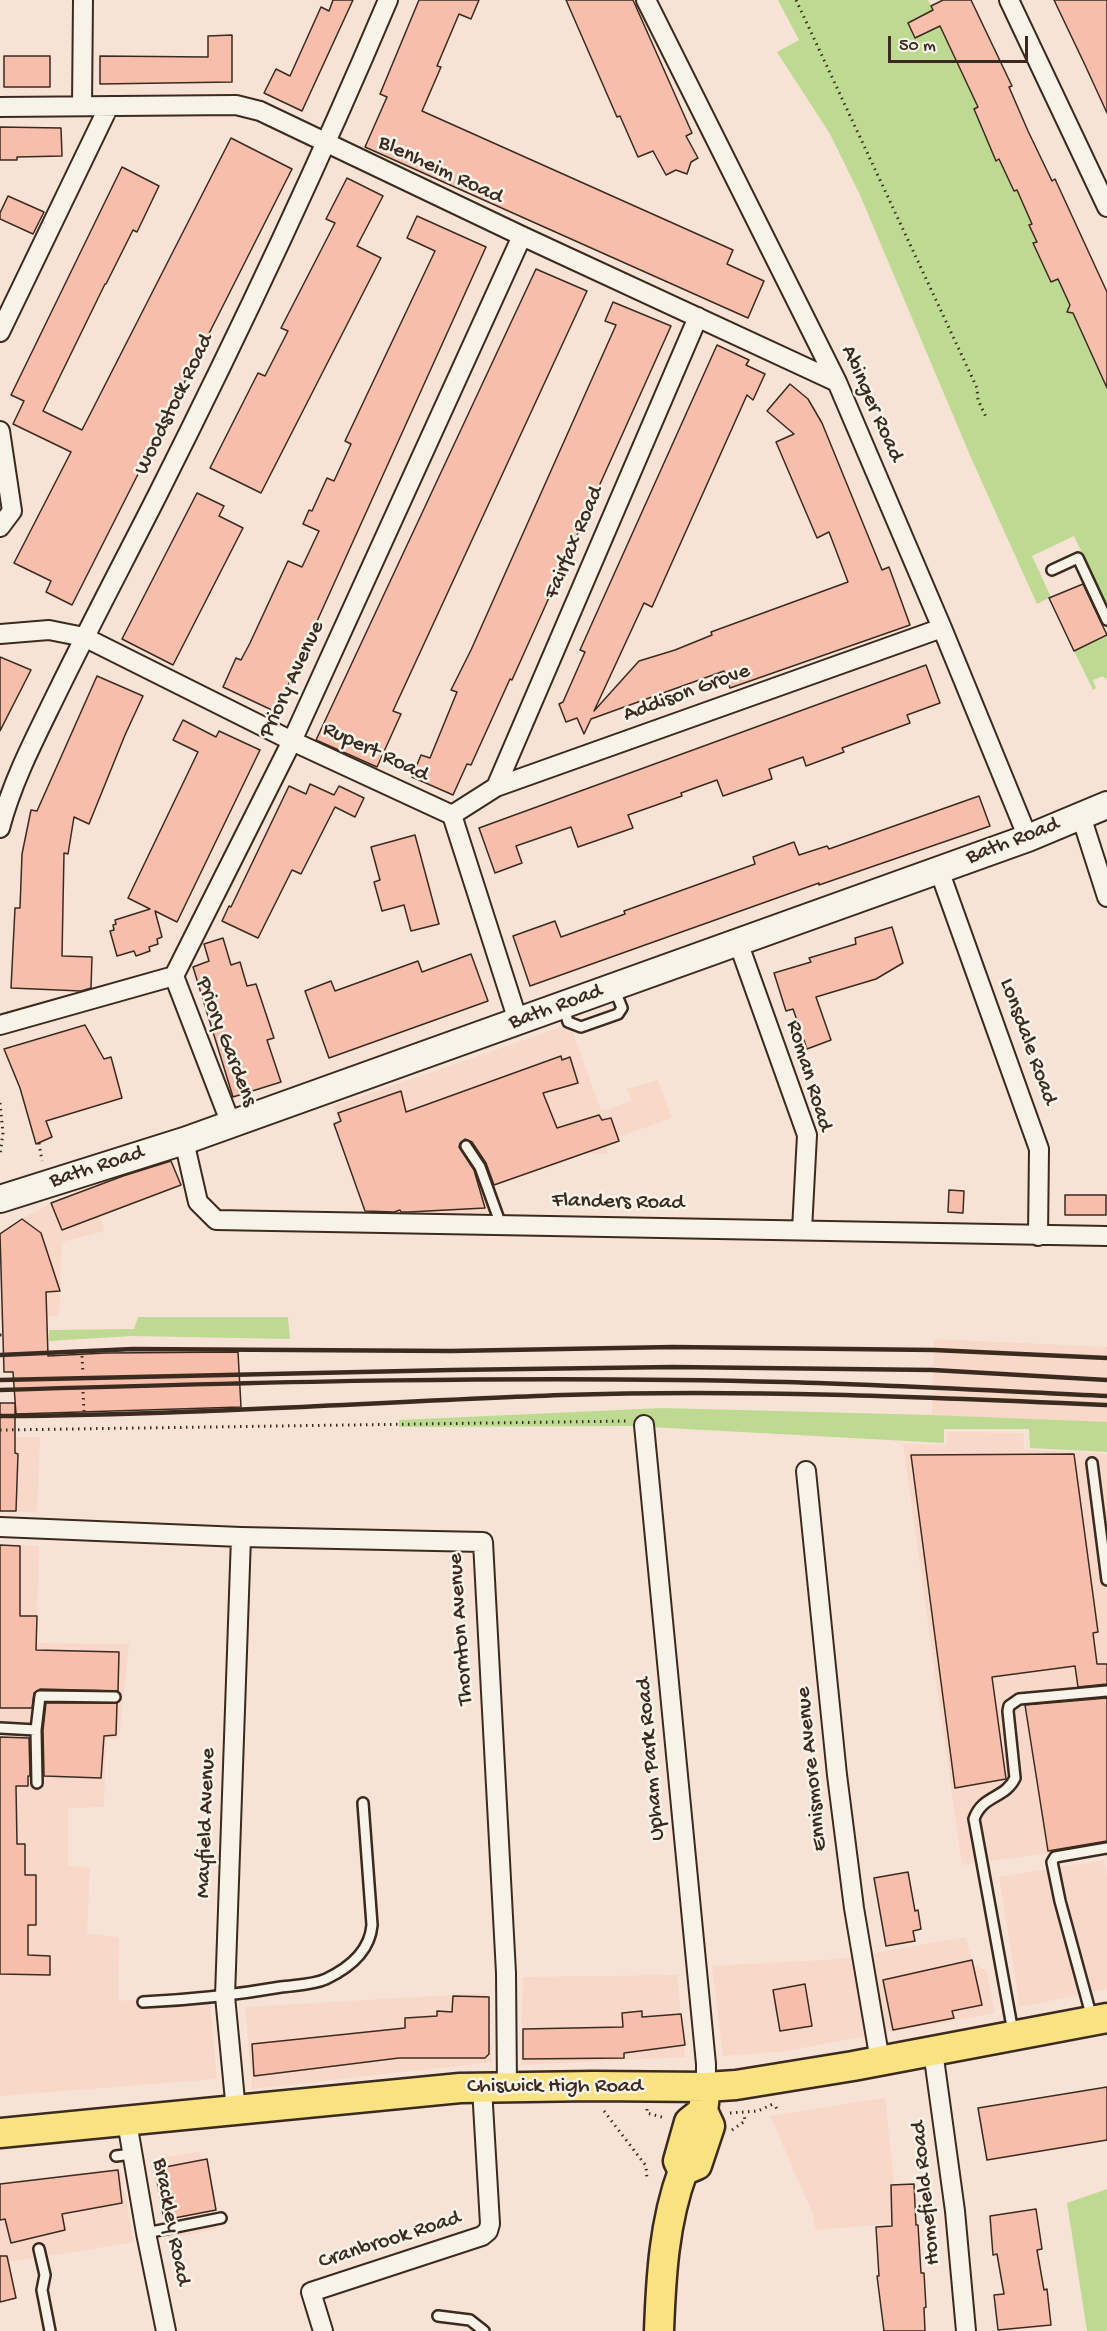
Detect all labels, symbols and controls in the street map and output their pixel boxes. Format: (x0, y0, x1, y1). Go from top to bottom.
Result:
scale bar (891, 24, 1030, 62)
text: 50 m (899, 36, 936, 57)
street label: Blenheim Road (373, 131, 507, 211)
street label: Woodstock Road (129, 330, 221, 480)
street label: Abinger Road (834, 342, 908, 466)
street label: Fairfax Road (539, 483, 611, 603)
street label: Priory Avenue (254, 617, 332, 743)
street label: Addison Grove (620, 659, 754, 729)
street label: Rupert Road (318, 717, 432, 789)
street label: Bath Road (963, 812, 1063, 872)
street label: Priory Gardens (188, 973, 262, 1111)
street label: Lonsdale Road (992, 975, 1062, 1109)
street label: Bath Road (506, 979, 606, 1037)
street label: Roman Road (779, 1017, 837, 1135)
street label: Bath Road (47, 1140, 147, 1196)
street label: Flanders Road (552, 1189, 684, 1217)
street label: Thornton Avenue (444, 1552, 480, 1706)
street label: Upham Park Road (632, 1676, 672, 1842)
street label: Ennismore Avenue (791, 1686, 835, 1852)
street label: Mayfield Avenue (191, 1747, 223, 1899)
street label: Chiswick High Road (467, 2075, 643, 2101)
street label: Homefield Road (906, 2120, 948, 2266)
street label: Brackley Road (145, 2156, 195, 2288)
street label: Cranbrook Road (316, 2206, 464, 2276)

